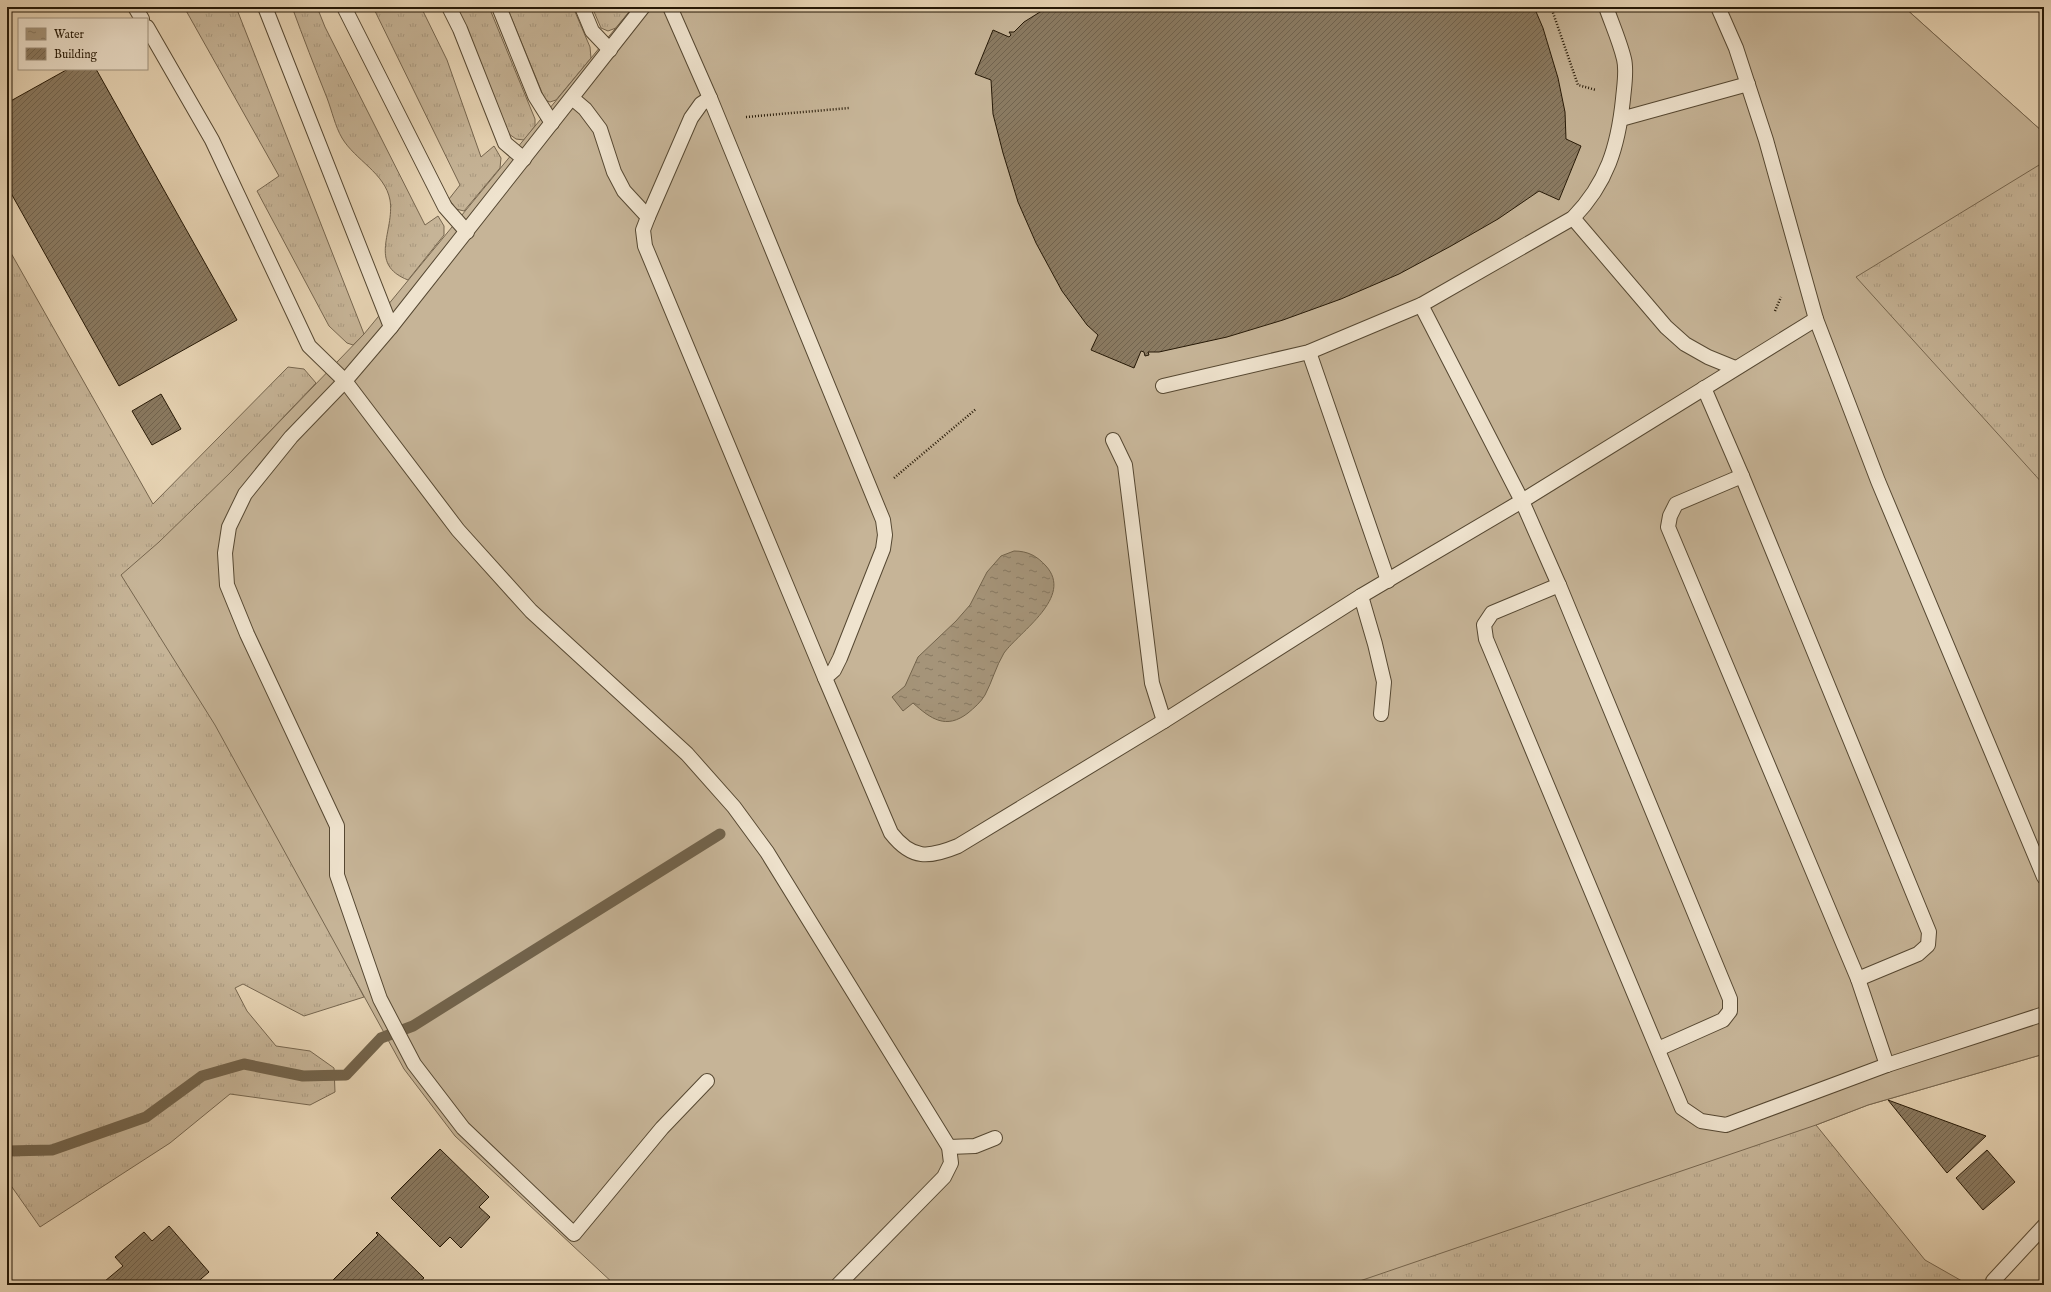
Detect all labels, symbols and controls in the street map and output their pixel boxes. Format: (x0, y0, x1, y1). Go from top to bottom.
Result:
legend (18, 18, 148, 70)
text: Water (54, 27, 85, 42)
text: Building (54, 47, 98, 62)

